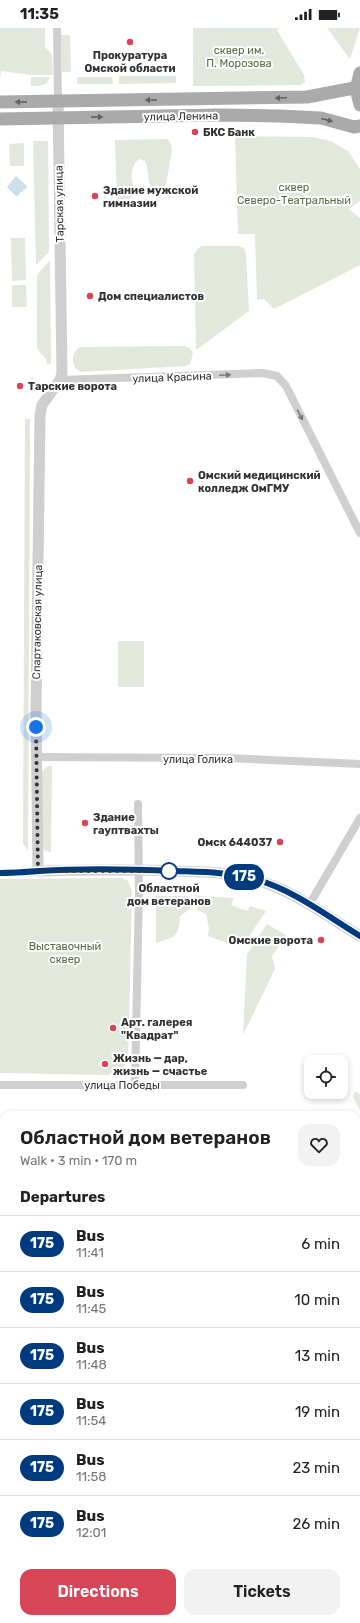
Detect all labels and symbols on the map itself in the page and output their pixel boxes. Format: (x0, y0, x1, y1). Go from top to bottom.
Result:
marker: Прокуратура Омской области (125, 37, 135, 47)
park label: сквер им. П. Морозова (206, 44, 272, 70)
place label: Прокуратура Омской области (84, 49, 176, 75)
one-way arrow (274, 95, 287, 101)
one-way arrow (144, 97, 157, 103)
one-way arrow (14, 99, 27, 105)
street label: улица Ленина (144, 109, 218, 124)
one-way arrow (91, 114, 103, 121)
one-way arrow (321, 117, 333, 123)
place label: БКС Банк (203, 126, 255, 139)
marker: БКС Банк (190, 127, 200, 137)
street label: Тарская улица (52, 165, 67, 243)
park label: сквер Северо-Театральный (237, 181, 351, 207)
place label: Здание мужской гимназии (103, 184, 198, 210)
marker: Здание мужской гимназии (90, 191, 100, 201)
place label: Дом специалистов (98, 290, 204, 303)
marker: Дом специалистов (85, 291, 95, 301)
street label: улица Красина (132, 370, 212, 385)
one-way arrow (219, 371, 231, 378)
place label: Тарские ворота (28, 380, 117, 393)
marker: Тарские ворота (15, 381, 25, 391)
one-way arrow (297, 409, 303, 421)
place label: Омский медицинский колледж ОмГМУ (198, 469, 321, 495)
marker: Омский медицинский колледж ОмГМУ (185, 476, 195, 486)
street label: Спартаковская улица (30, 565, 45, 679)
your location (26, 717, 46, 737)
street label: улица Голика (163, 753, 233, 766)
place label: Здание гауптвахты (93, 811, 159, 837)
marker: Здание гауптвахты (80, 818, 90, 828)
place label: Омск 644037 (197, 836, 273, 849)
marker: Омск 644037 (275, 837, 285, 847)
marker: Областной дом ветеранов (160, 862, 178, 880)
line badge: 175 (221, 864, 267, 890)
place label: Областной дом ветеранов (127, 882, 211, 908)
place label: Омские ворота (229, 934, 313, 947)
marker: Омские ворота (316, 935, 326, 945)
park label: Выставочный сквер (29, 940, 101, 966)
place label: Арт. галерея "Квадрат" (121, 1016, 192, 1042)
marker: Арт. галерея "Квадрат" (108, 1023, 118, 1033)
place label: Жизнь — дар, жизнь — счастье (113, 1052, 208, 1078)
marker: Жизнь — дар, жизнь — счастье (100, 1059, 110, 1069)
street label: улица Победы (84, 1079, 160, 1092)

